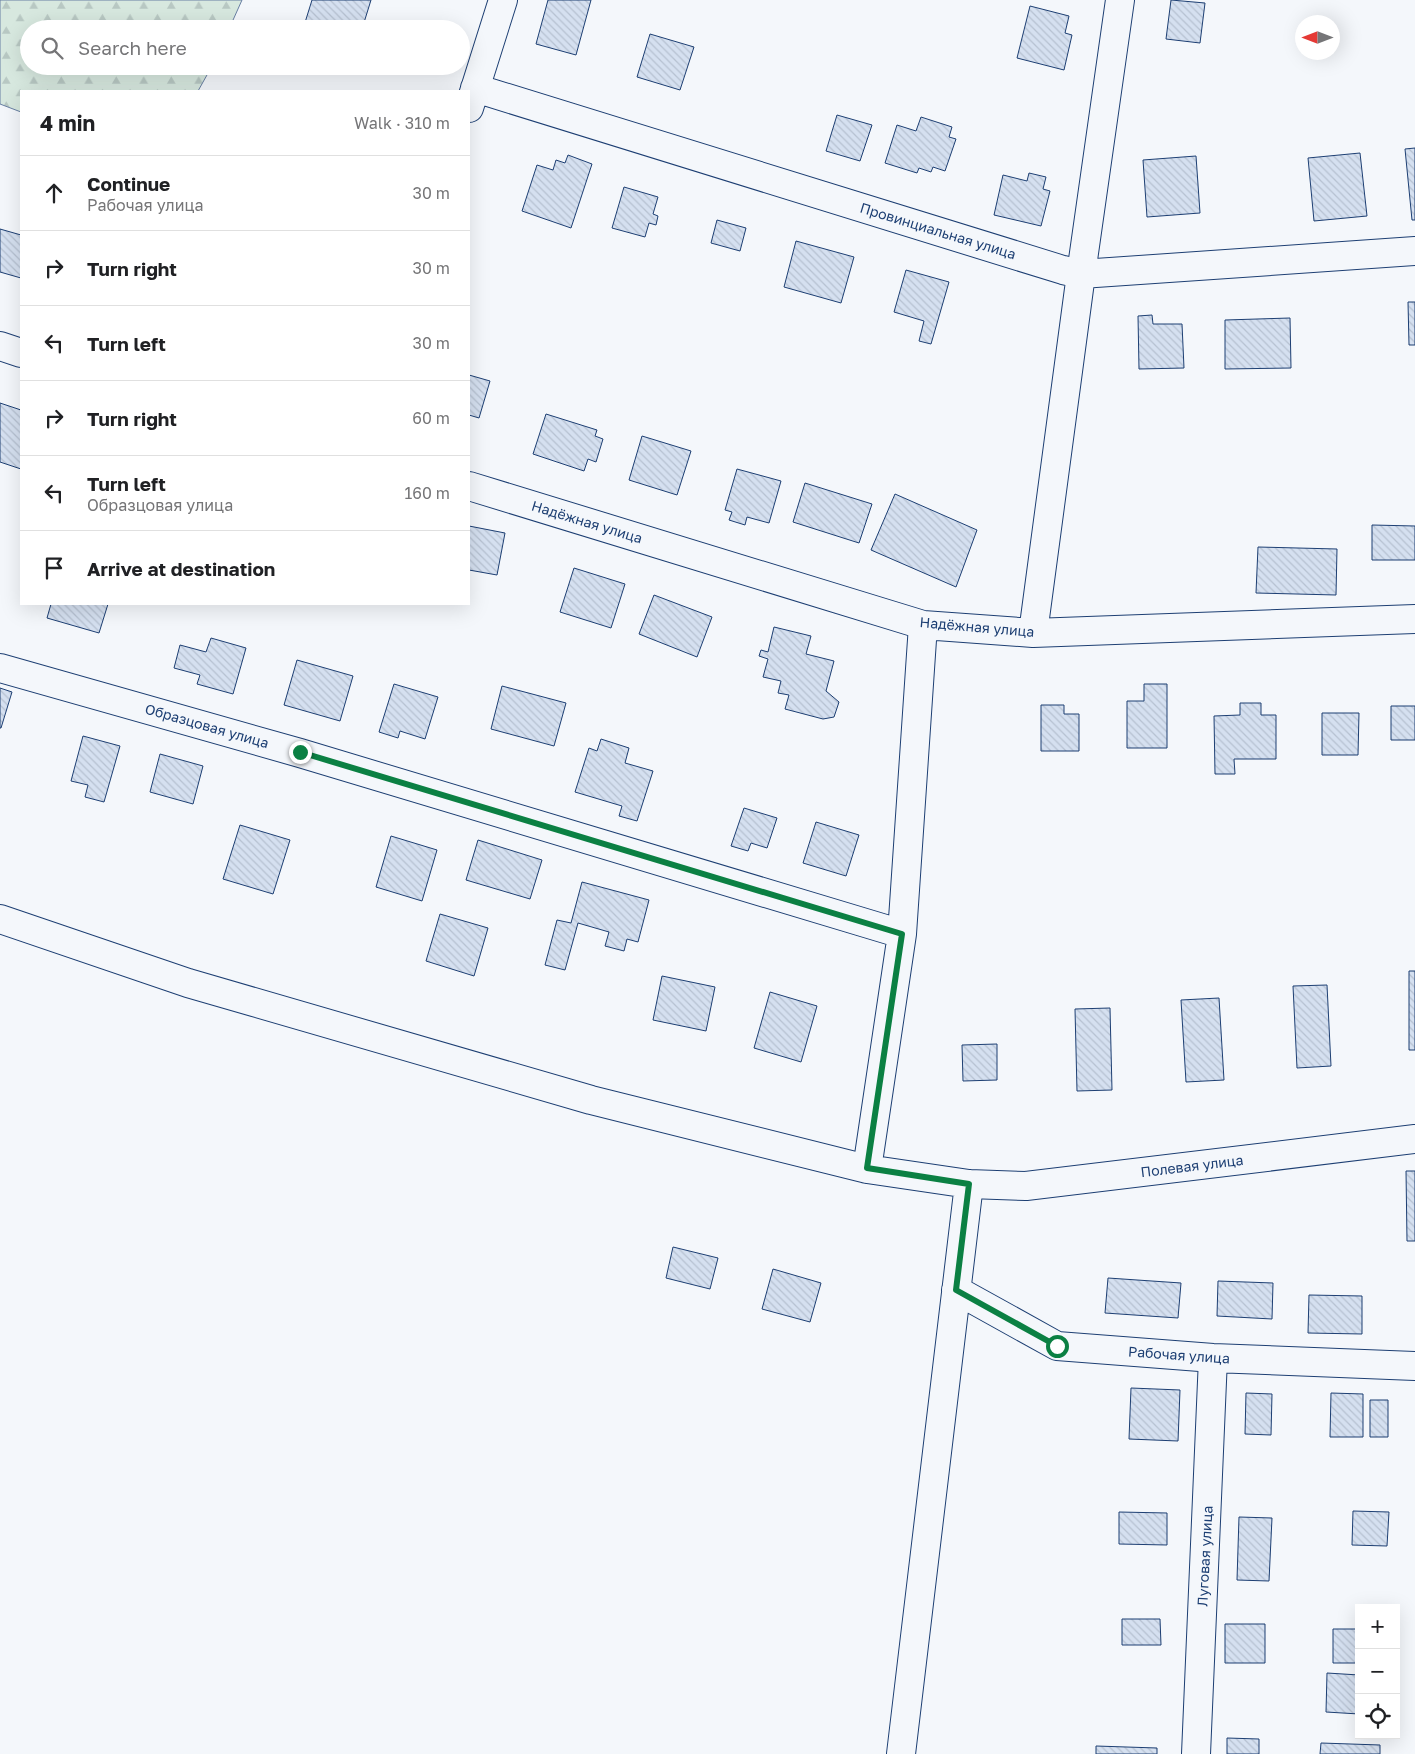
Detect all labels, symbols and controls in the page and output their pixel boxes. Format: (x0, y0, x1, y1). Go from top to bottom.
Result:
north arrow (1295, 15, 1340, 60)
search box (20, 20, 470, 75)
icon: search (38, 34, 66, 62)
text: Search here (78, 36, 187, 59)
text: 4 min (40, 110, 95, 136)
text: Walk · 310 m (354, 113, 450, 133)
text: Continue (87, 172, 170, 195)
icon: ahead (40, 179, 68, 207)
text: 30 m (413, 183, 450, 203)
text: Рабочая улица (87, 195, 204, 215)
street label: Провинциальная улица (858, 199, 1018, 262)
icon: right (40, 254, 68, 282)
text: Turn right (87, 257, 177, 280)
text: 30 m (413, 258, 450, 278)
icon: left (40, 329, 68, 357)
text: Turn left (87, 332, 166, 355)
text: 30 m (413, 333, 450, 353)
icon: right (40, 404, 68, 432)
text: Turn right (87, 407, 177, 430)
text: 60 m (412, 408, 450, 428)
text: Turn left (87, 472, 166, 495)
icon: left (40, 479, 68, 507)
text: 160 m (404, 483, 450, 503)
text: Образцовая улица (87, 495, 233, 515)
street label: Надёжная улица (530, 497, 645, 546)
icon: arrive (40, 554, 68, 582)
text: Arrive at destination (87, 557, 275, 580)
street label: Надёжная улица (919, 613, 1035, 640)
street label: Образцовая улица (143, 700, 271, 751)
route end (289, 741, 312, 764)
street label: Полевая улица (1140, 1151, 1244, 1180)
route start (1046, 1335, 1069, 1358)
street label: Рабочая улица (1128, 1342, 1231, 1367)
street label: Луговая улица (1193, 1505, 1216, 1607)
map controls (1355, 1604, 1400, 1739)
button: + (1355, 1604, 1400, 1649)
button: − (1355, 1649, 1400, 1694)
button: locate (1355, 1694, 1400, 1739)

